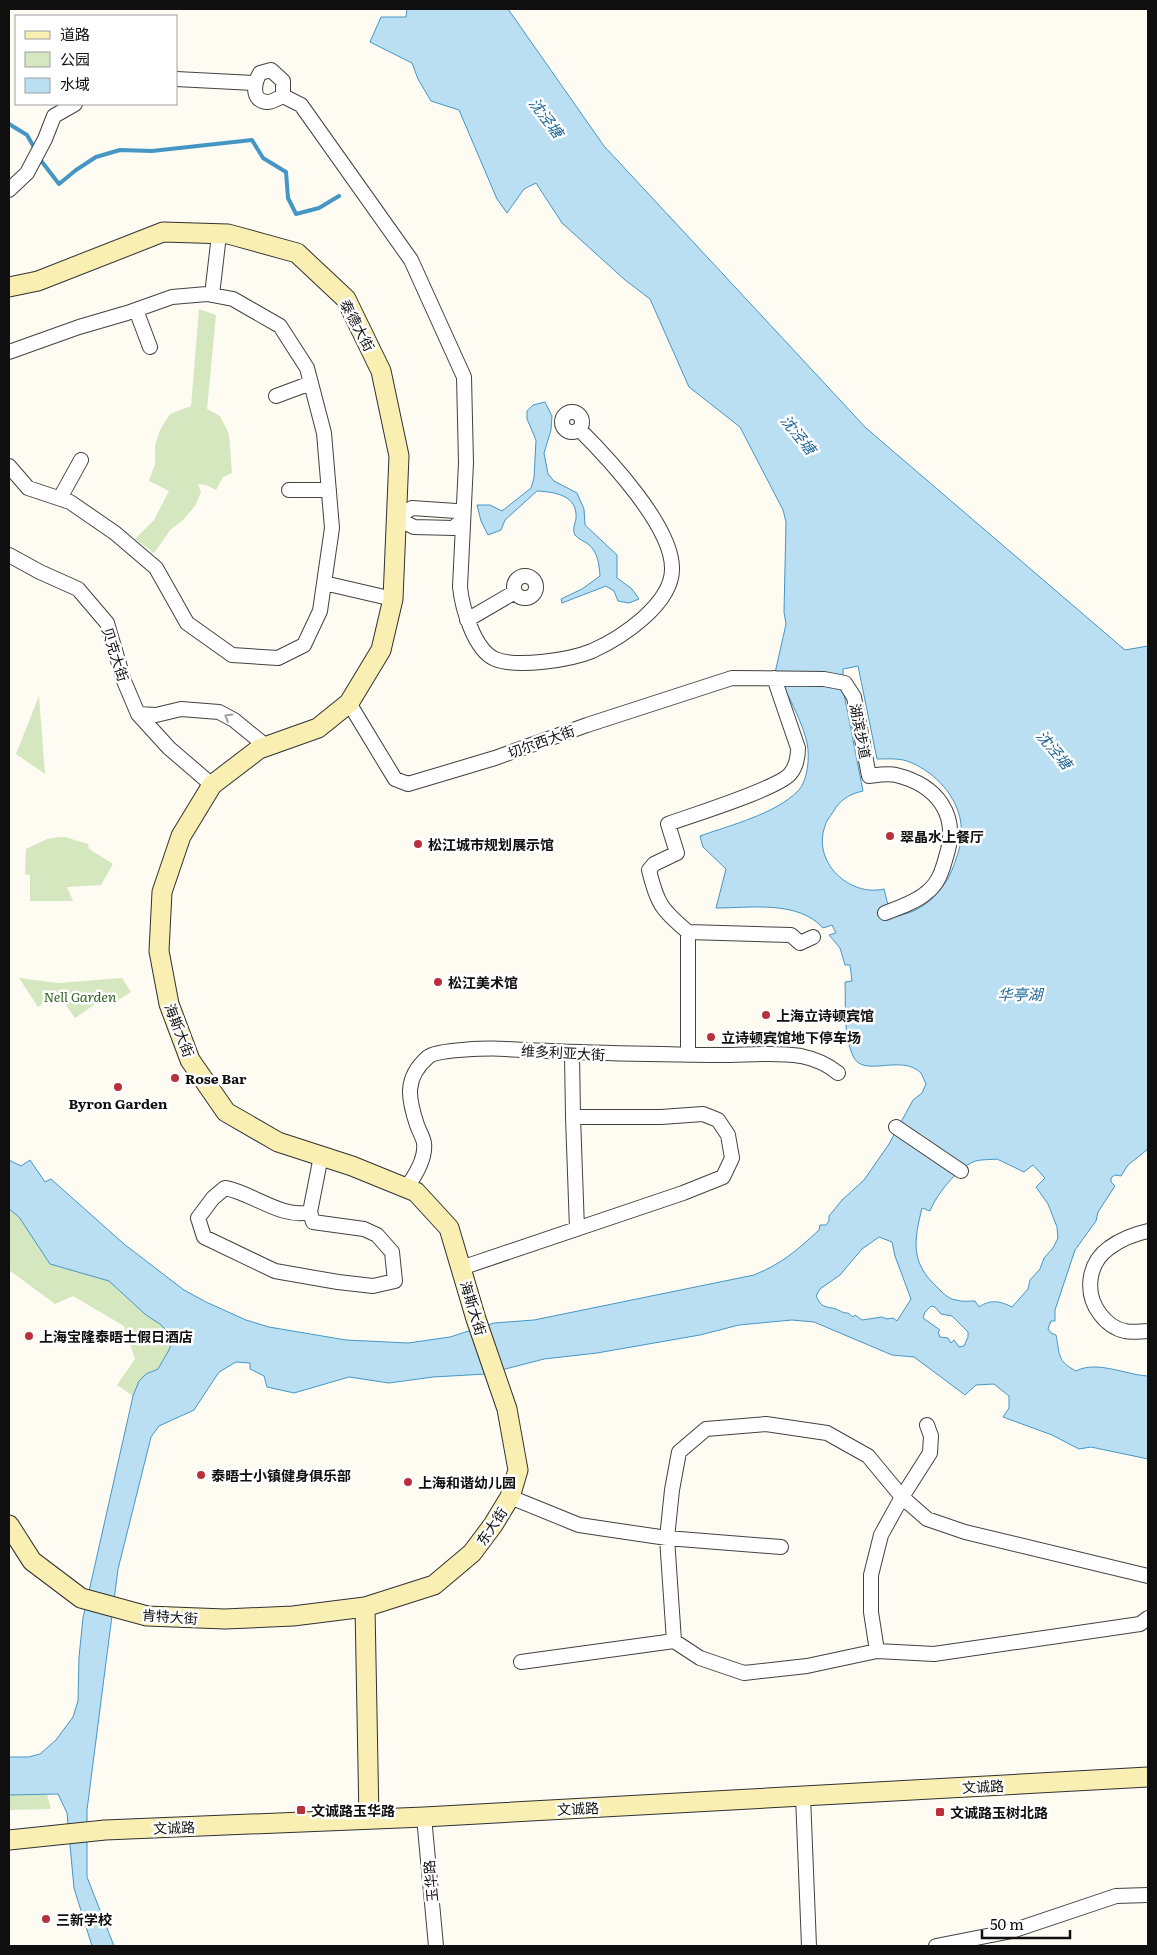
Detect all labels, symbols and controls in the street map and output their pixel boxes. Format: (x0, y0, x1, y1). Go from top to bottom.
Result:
legend (15, 15, 178, 105)
text: 道路 (60, 22, 90, 45)
text: 公园 (60, 47, 90, 70)
text: 水域 (60, 72, 90, 95)
water label: 沈泾塘 (524, 92, 572, 144)
street label: 泰德大街 (336, 296, 380, 354)
water label: 沈泾塘 (776, 409, 824, 461)
street label: 贝克大街 (98, 624, 134, 684)
street label: 湖滨步道 (846, 702, 876, 760)
one-way arrow (225, 714, 234, 724)
street label: 切尔西大街 (505, 720, 577, 762)
water label: 沈泾塘 (1032, 724, 1080, 776)
place label: 翠晶水上餐厅 (900, 826, 984, 846)
marker: 翠晶水上餐厅 (884, 830, 896, 842)
place label: 松江城市规划展示馆 (428, 834, 554, 854)
marker: 松江城市规划展示馆 (412, 838, 424, 850)
place label: 松江美术馆 (448, 972, 518, 992)
marker: 松江美术馆 (432, 976, 444, 988)
water label: 华亭湖 (997, 982, 1044, 1005)
park label: Nell Garden (44, 986, 117, 1006)
street label: 海斯大街 (161, 1000, 199, 1060)
place label: 上海立诗顿宾馆 (776, 1005, 874, 1025)
marker: 上海立诗顿宾馆 (760, 1009, 772, 1021)
place label: 立诗顿宾馆地下停车场 (721, 1027, 861, 1047)
marker: 立诗顿宾馆地下停车场 (705, 1031, 717, 1043)
street label: 维多利亚大街 (521, 1040, 605, 1064)
place label: Rose Bar (185, 1068, 247, 1088)
marker: Rose Bar (169, 1072, 181, 1084)
marker: Byron Garden (112, 1081, 124, 1093)
place label: Byron Garden (68, 1093, 168, 1113)
street label: 海斯大街 (456, 1278, 492, 1338)
place label: 上海宝隆泰晤士假日酒店 (39, 1326, 193, 1346)
marker: 上海宝隆泰晤士假日酒店 (23, 1330, 35, 1342)
place label: 泰晤士小镇健身俱乐部 (211, 1465, 351, 1485)
marker: 泰晤士小镇健身俱乐部 (195, 1469, 207, 1481)
place label: 上海和谐幼儿园 (418, 1472, 516, 1492)
marker: 上海和谐幼儿园 (402, 1476, 414, 1488)
street label: 东大街 (471, 1503, 511, 1549)
street label: 肯特大街 (141, 1604, 199, 1628)
street label: 文诚路 (962, 1775, 1004, 1797)
street label: 文诚路 (557, 1797, 599, 1819)
place label: 文诚路玉华路 (311, 1800, 395, 1820)
place label: 文诚路玉树北路 (950, 1802, 1048, 1822)
marker: 文诚路玉华路 (295, 1804, 307, 1816)
marker: 文诚路玉树北路 (934, 1806, 946, 1818)
street label: 文诚路 (153, 1816, 195, 1838)
street label: 玉华路 (418, 1859, 442, 1903)
scale bar (982, 1908, 1070, 1940)
place label: 三新学校 (56, 1909, 112, 1929)
text: 50 m (990, 1912, 1024, 1935)
marker: 三新学校 (40, 1913, 52, 1925)

